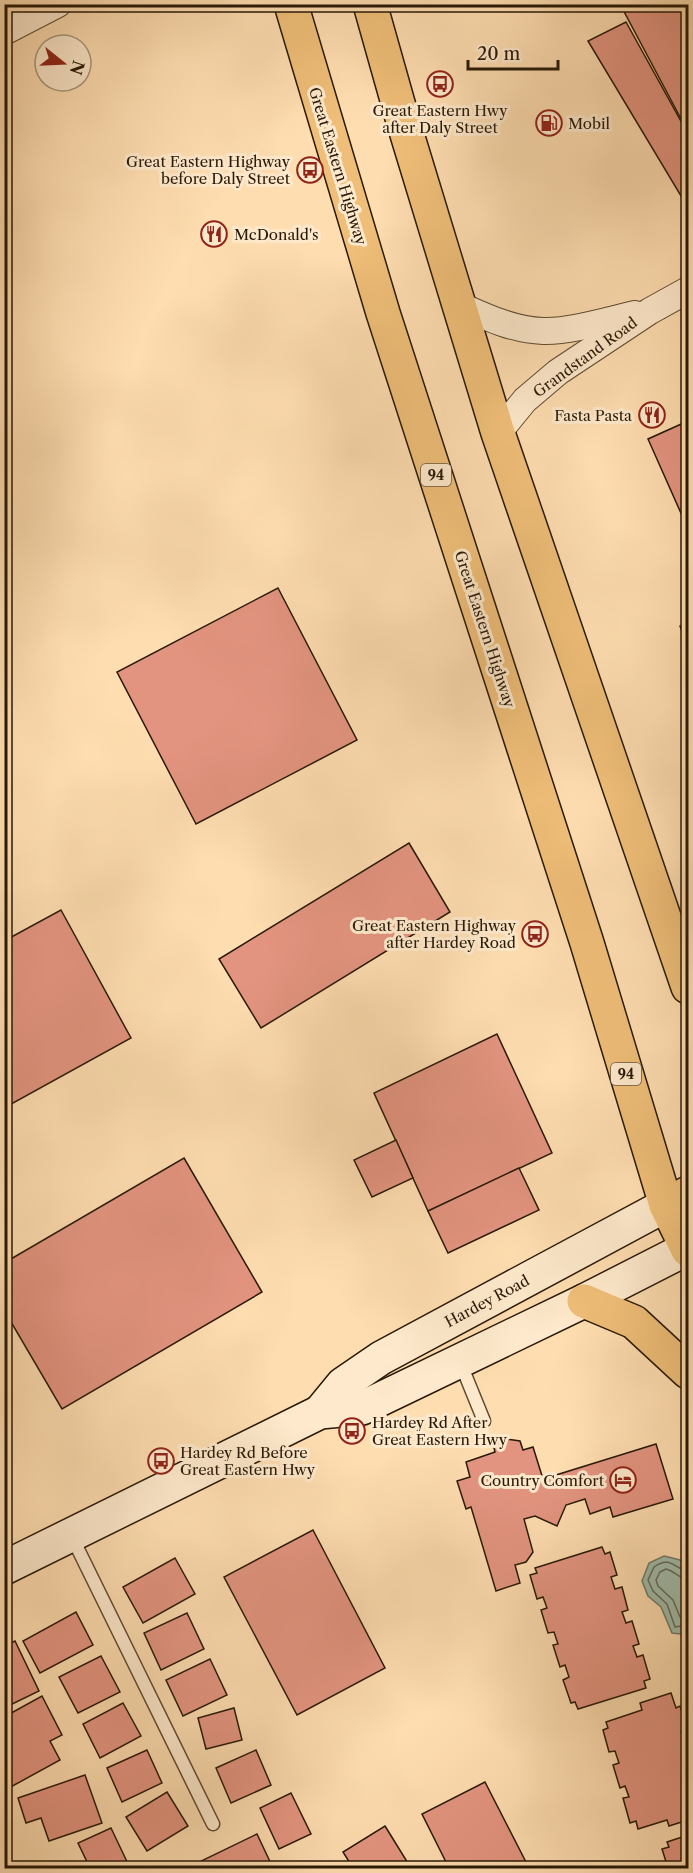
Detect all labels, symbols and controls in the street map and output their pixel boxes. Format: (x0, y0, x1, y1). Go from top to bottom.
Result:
north arrow (33, 33, 93, 93)
scale bar (468, 33, 558, 71)
text: 20 m (477, 43, 521, 65)
text: N (66, 58, 89, 77)
bus stop icon: Great Eastern Hwy after Daly Street (425, 69, 455, 99)
street label: Great Eastern Highway (305, 85, 371, 248)
place label: Great Eastern Hwy after Daly Street (372, 101, 508, 137)
fuel station icon: Mobil (534, 108, 564, 138)
place label: Mobil (568, 114, 611, 133)
place label: Great Eastern Highway before Daly Street (126, 152, 291, 188)
bus stop icon: Great Eastern Highway before Daly Street (295, 155, 325, 185)
restaurant icon: McDonald's (199, 219, 229, 249)
place label: McDonald's (234, 225, 319, 244)
street label: Grandstand Road (529, 313, 641, 401)
restaurant icon: Fasta Pasta (637, 400, 667, 430)
place label: Fasta Pasta (554, 406, 632, 425)
road number: 94 (421, 464, 451, 486)
street label: Great Eastern Highway (451, 548, 520, 711)
place label: Great Eastern Highway after Hardey Road (352, 916, 517, 952)
bus stop icon: Great Eastern Highway after Hardey Road (520, 919, 550, 949)
road number: 94 (611, 1063, 641, 1085)
street label: Hardey Road (441, 1271, 533, 1331)
place label: Hardey Rd After Great Eastern Hwy (372, 1413, 508, 1449)
bus stop icon: Hardey Rd After Great Eastern Hwy (337, 1416, 367, 1446)
place label: Hardey Rd Before Great Eastern Hwy (180, 1443, 316, 1479)
bus stop icon: Hardey Rd Before Great Eastern Hwy (146, 1446, 176, 1476)
hotel icon: Country Comfort (608, 1465, 638, 1495)
place label: Country Comfort (480, 1471, 605, 1490)

